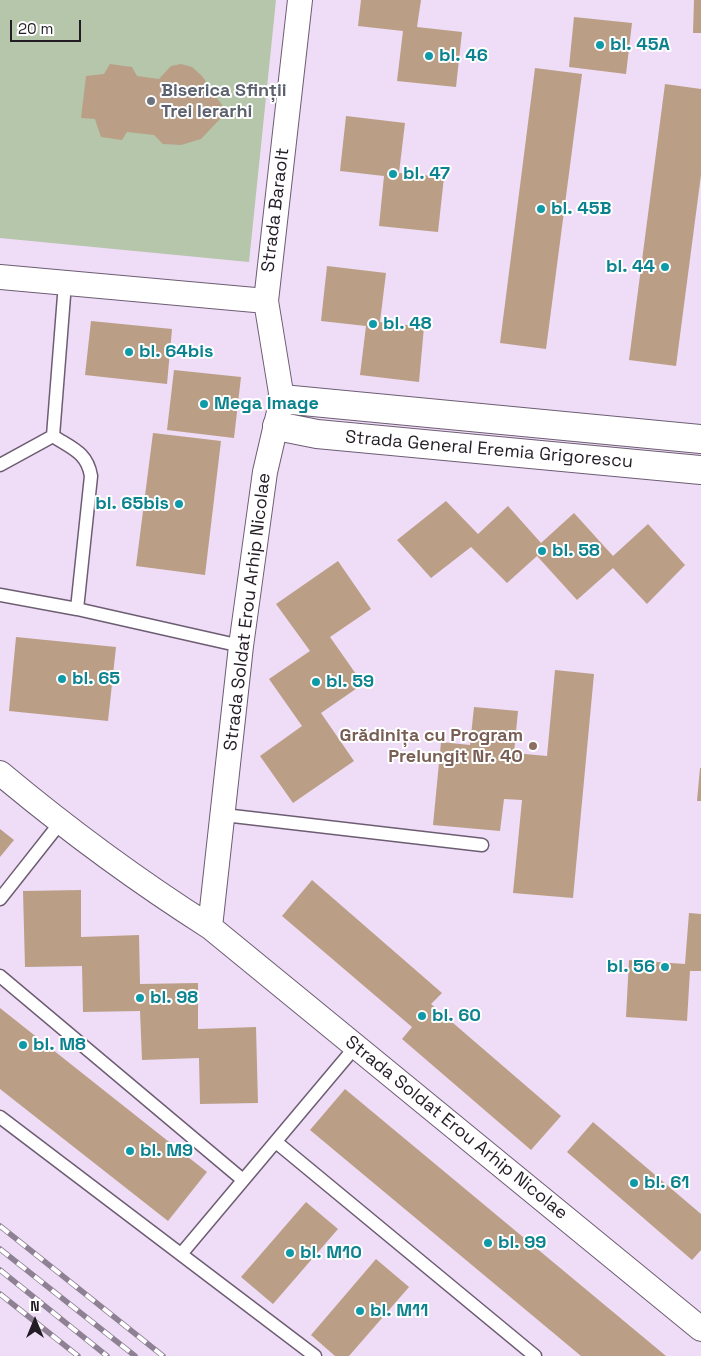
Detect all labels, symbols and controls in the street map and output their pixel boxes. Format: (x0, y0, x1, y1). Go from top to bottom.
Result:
scale bar (12, 10, 84, 42)
text: 20 m (18, 19, 53, 38)
place label: bl. 45A (610, 34, 670, 56)
marker: bl. 45A (594, 39, 606, 51)
place label: bl. 46 (439, 45, 488, 67)
marker: bl. 46 (423, 50, 435, 62)
place label: Biserica Sfinții Trei Ierarhi (161, 80, 287, 122)
marker: Biserica Sfinții Trei Ierarhi (145, 95, 157, 107)
street label: Strada Baraolt (258, 147, 294, 273)
place label: bl. 47 (403, 163, 450, 185)
marker: bl. 47 (387, 168, 399, 180)
place label: bl. 45B (551, 198, 611, 220)
marker: bl. 45B (535, 203, 547, 215)
place label: bl. 44 (606, 256, 655, 278)
marker: bl. 44 (659, 261, 671, 273)
place label: bl. 48 (383, 313, 431, 335)
marker: bl. 48 (367, 318, 379, 330)
place label: bl. 64bis (139, 341, 213, 363)
marker: bl. 64bis (123, 346, 135, 358)
place label: Mega Image (214, 393, 319, 415)
marker: Mega Image (198, 398, 210, 410)
street label: Strada General Eremia Grigorescu (344, 427, 634, 473)
street label: Strada Soldat Erou Arhip Nicolae (220, 472, 276, 752)
place label: bl. 65bis (95, 493, 169, 515)
marker: bl. 65bis (173, 498, 185, 510)
place label: bl. 58 (552, 540, 600, 562)
marker: bl. 58 (536, 545, 548, 557)
place label: bl. 65 (72, 668, 120, 690)
place label: bl. 59 (326, 671, 374, 693)
marker: bl. 65 (56, 673, 68, 685)
marker: bl. 59 (310, 676, 322, 688)
place label: Grădinița cu Program Prelungit Nr. 40 (340, 725, 523, 768)
marker: Grădinița cu Program Prelungit Nr. 40 (527, 740, 539, 752)
place label: bl. 56 (607, 956, 655, 978)
marker: bl. 56 (659, 961, 671, 973)
place label: bl. 98 (150, 987, 198, 1009)
marker: bl. 98 (134, 992, 146, 1004)
place label: bl. 60 (432, 1005, 481, 1027)
marker: bl. 60 (416, 1010, 428, 1022)
street label: Strada Soldat Erou Arhip Nicolae (340, 1032, 572, 1224)
place label: bl. M8 (33, 1034, 86, 1056)
marker: bl. M8 (17, 1039, 29, 1051)
place label: bl. M9 (140, 1140, 193, 1162)
marker: bl. M9 (124, 1145, 136, 1157)
place label: bl. 61 (644, 1172, 689, 1194)
marker: bl. 61 (628, 1177, 640, 1189)
place label: bl. 99 (498, 1232, 546, 1254)
marker: bl. 99 (482, 1237, 494, 1249)
place label: bl. M10 (300, 1242, 362, 1264)
marker: bl. M10 (284, 1247, 296, 1259)
north arrow (10, 1296, 60, 1346)
text: N (30, 1297, 40, 1315)
place label: bl. M11 (370, 1300, 428, 1322)
marker: bl. M11 (354, 1305, 366, 1317)

